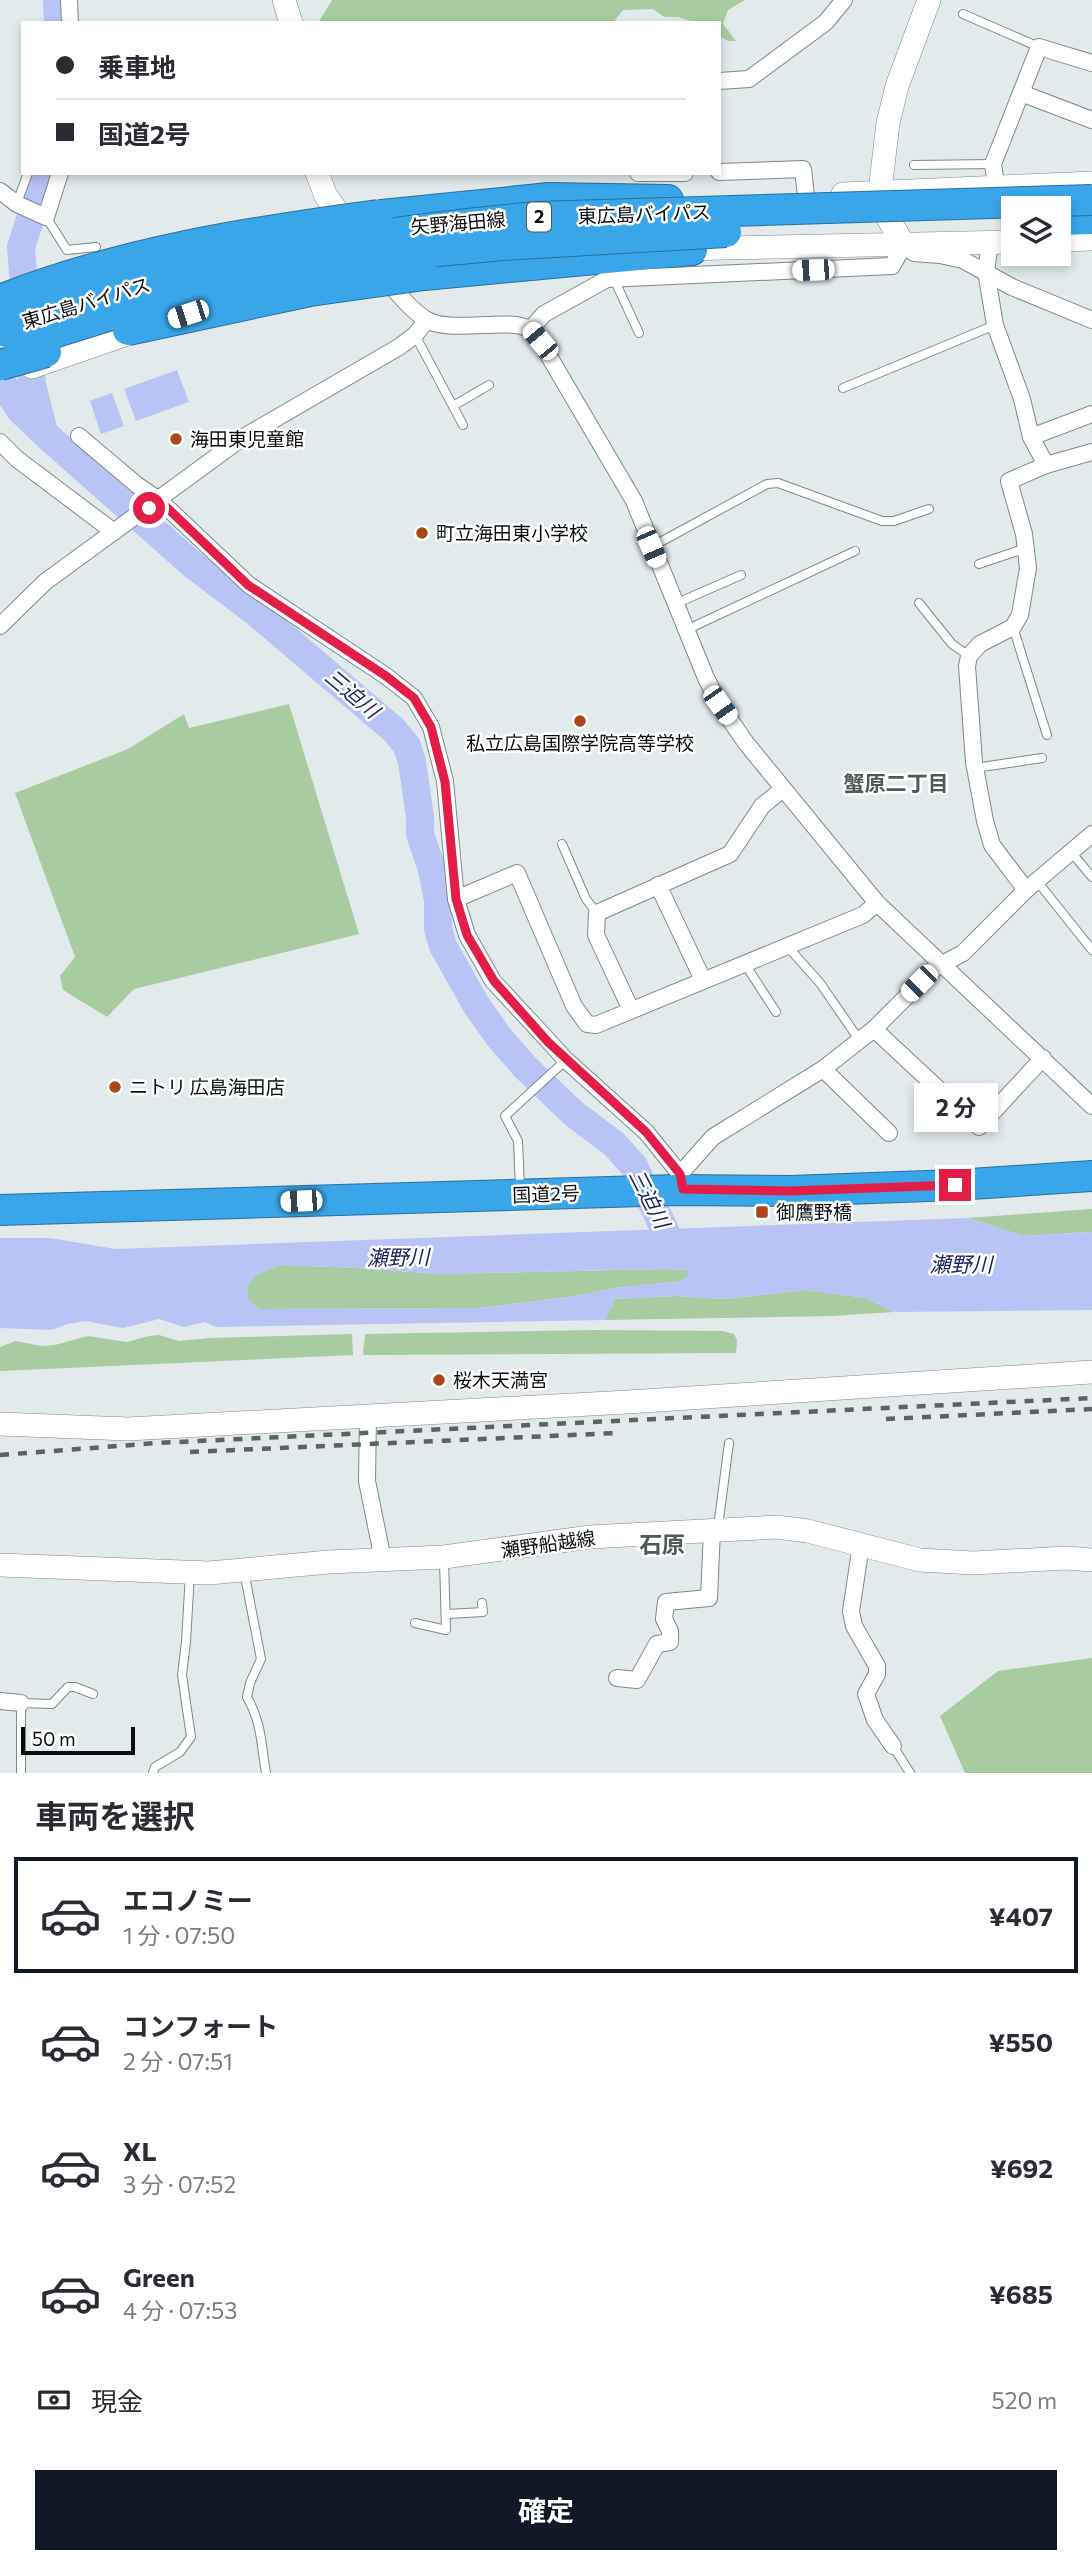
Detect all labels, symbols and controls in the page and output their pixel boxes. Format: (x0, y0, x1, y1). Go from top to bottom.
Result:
text: 乗車地 (98, 51, 176, 82)
text: 国道2号 (98, 118, 191, 149)
map controls (1001, 196, 1071, 266)
button: layers (1001, 196, 1071, 266)
street label: 東広島バイパス (577, 200, 711, 227)
road number: 2 (527, 202, 551, 232)
street label: 矢野海田線 (410, 207, 506, 238)
car (792, 259, 835, 281)
street label: 東広島バイパス (19, 272, 153, 333)
car (165, 298, 212, 330)
car (519, 318, 562, 364)
place label: 海田東児童館 (190, 427, 304, 450)
marker: 海田東児童館 (168, 431, 184, 447)
route start (133, 492, 165, 524)
place label: 町立海田東小学校 (436, 521, 588, 544)
car (634, 524, 669, 570)
marker: 町立海田東小学校 (414, 525, 430, 541)
water label: 三迫川 (321, 663, 387, 724)
car (700, 682, 741, 728)
marker: 私立広島国際学院高等学校 (572, 713, 588, 729)
place label: 私立広島国際学院高等学校 (466, 731, 694, 754)
district label: 蟹原二丁目 (844, 770, 949, 795)
car (897, 961, 942, 1005)
place label: ニトリ 広島海田店 (129, 1075, 285, 1098)
marker: ニトリ 広島海田店 (107, 1079, 123, 1095)
callout: 2 分 (913, 1084, 997, 1132)
text: 2 分 (936, 1093, 976, 1121)
water label: 三迫川 (625, 1165, 677, 1234)
route end (939, 1169, 971, 1201)
street label: 国道2号 (512, 1181, 580, 1206)
car (280, 1190, 323, 1212)
place label: 御鷹野橋 (776, 1200, 852, 1223)
marker: 御鷹野橋 (754, 1204, 770, 1220)
water label: 瀬野川 (366, 1243, 432, 1270)
water label: 瀬野川 (930, 1251, 994, 1276)
place label: 桜木天満宮 (453, 1368, 548, 1391)
marker: 桜木天満宮 (431, 1372, 447, 1388)
street label: 瀬野船越線 (499, 1526, 597, 1562)
district label: 石原 (639, 1530, 685, 1558)
scale bar (21, 1724, 135, 1756)
text: 50 m (32, 1727, 76, 1750)
text: 車両を選択 (35, 1795, 195, 1835)
icon: car (39, 1884, 102, 1947)
text: エコノミー (123, 1884, 253, 1915)
text: ¥407 (989, 1900, 1053, 1931)
text: 1 分 · 07:50 (123, 1921, 235, 1949)
icon: car (39, 2010, 102, 2073)
text: コンフォート (123, 2010, 278, 2041)
text: ¥550 (989, 2026, 1053, 2057)
text: 2 分 · 07:51 (123, 2047, 233, 2075)
text: XL (123, 2135, 157, 2166)
icon: car (39, 2136, 102, 2199)
text: ¥692 (990, 2152, 1053, 2183)
text: 3 分 · 07:52 (123, 2170, 236, 2198)
text: Green (123, 2261, 195, 2292)
icon: car (39, 2262, 102, 2325)
text: ¥685 (989, 2278, 1053, 2309)
text: 4 分 · 07:53 (123, 2296, 237, 2324)
icon: cash (35, 2381, 73, 2419)
text: 現金 (91, 2385, 143, 2416)
text: 520 m (992, 2386, 1057, 2414)
button: 確定 (35, 2470, 1057, 2550)

